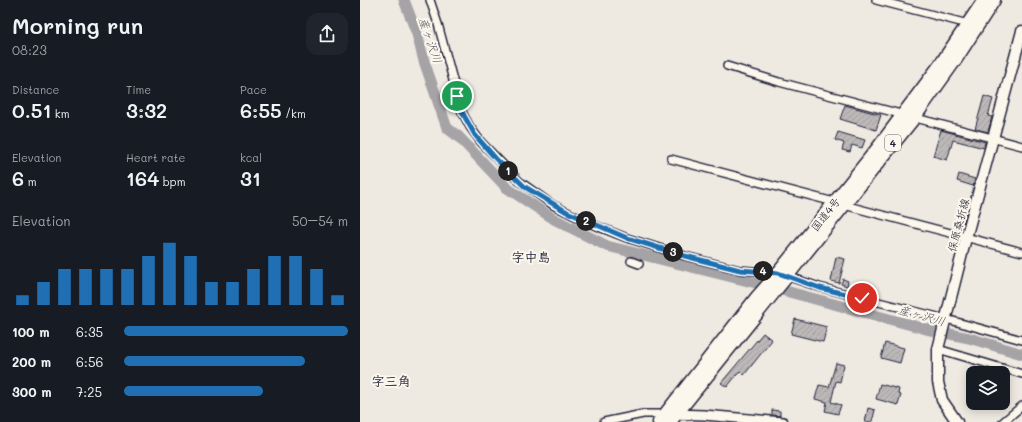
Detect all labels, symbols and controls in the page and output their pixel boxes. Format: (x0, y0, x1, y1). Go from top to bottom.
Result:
text: Morning run (12, 11, 143, 40)
button: share (306, 13, 348, 55)
water label: 産ヶ沢川 (416, 15, 446, 65)
text: 08:23 (12, 41, 47, 58)
pin (440, 79, 474, 113)
text: Distance (12, 82, 59, 97)
text: Time (126, 82, 151, 97)
text: Pace (240, 82, 267, 97)
icon: arrive (446, 85, 468, 107)
text: 0.51 (12, 97, 51, 123)
text: 3:32 (126, 97, 167, 123)
text: 6:55 (240, 97, 282, 123)
text: km (51, 106, 69, 121)
text: /km (282, 106, 306, 121)
road number: 4 (885, 135, 901, 151)
text: Elevation (12, 150, 61, 165)
text: Heart rate (126, 150, 185, 165)
text: kcal (240, 150, 262, 165)
pin: 1 (498, 161, 518, 181)
text: 1 (506, 163, 510, 178)
text: 6 (12, 165, 24, 191)
text: 164 (126, 165, 159, 191)
text: 31 (240, 165, 261, 191)
text: m (24, 174, 36, 189)
text: bpm (159, 174, 185, 189)
street label: 国道4号 (807, 194, 843, 234)
street label: 保原桑折線 (944, 196, 972, 254)
pin: 2 (576, 211, 596, 231)
text: Elevation (12, 212, 70, 229)
text: 50–54 m (292, 212, 348, 229)
text: 2 (583, 213, 589, 228)
pin: 3 (663, 242, 683, 262)
text: 3 (670, 244, 676, 259)
district label: 字中島 (511, 248, 551, 265)
pin: 4 (753, 261, 773, 281)
text: 4 (760, 263, 766, 278)
pin (845, 281, 879, 315)
icon: check (851, 287, 873, 309)
water label: 産ヶ沢川 (897, 301, 947, 329)
text: 100 m (12, 323, 49, 340)
text: 6:35 (76, 323, 103, 340)
text: 200 m (12, 353, 51, 370)
text: 6:56 (76, 353, 103, 370)
map controls (966, 366, 1010, 410)
button: layers (966, 366, 1010, 410)
district label: 字三角 (371, 372, 411, 389)
text: 300 m (12, 383, 52, 400)
text: 7:25 (76, 383, 102, 400)

